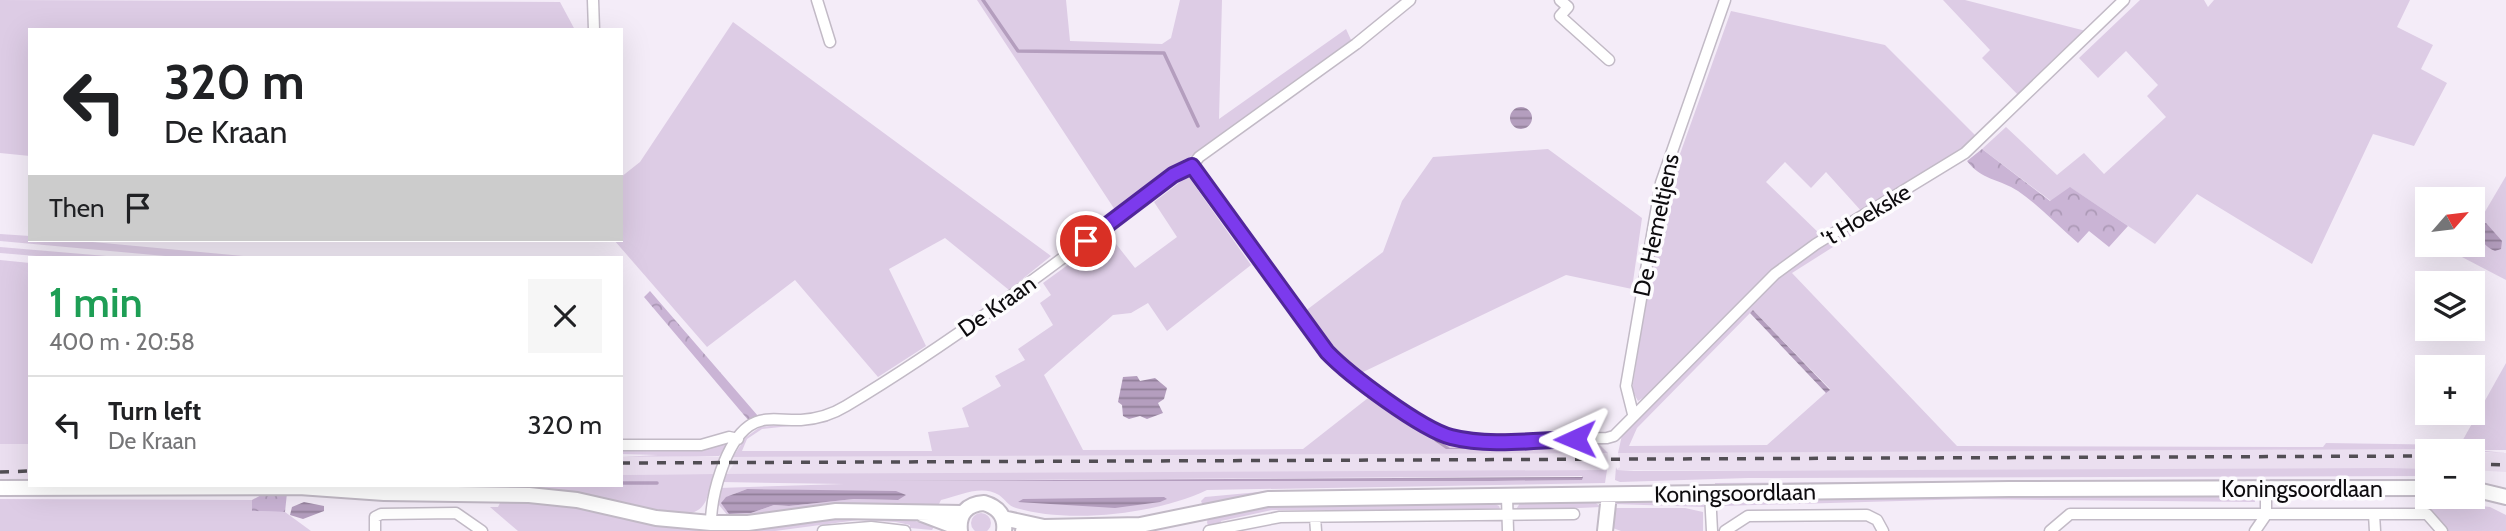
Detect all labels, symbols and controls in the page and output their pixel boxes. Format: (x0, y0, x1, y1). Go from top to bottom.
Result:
text: 320 m (164, 52, 305, 111)
icon: left (49, 56, 140, 147)
text: De Kraan (164, 112, 287, 151)
street label: De Hemeltjens (1627, 151, 1685, 299)
street label: 't Hoekske (1817, 177, 1916, 252)
north arrow (2415, 187, 2485, 257)
map controls (2415, 187, 2485, 509)
icon: arrive (119, 189, 157, 227)
text: Then (49, 192, 105, 224)
pin (1056, 211, 1116, 271)
icon: arrive (1067, 222, 1105, 260)
street label: De Kraan (953, 269, 1041, 343)
button: layers (2415, 271, 2485, 341)
text: 1 min (49, 276, 143, 328)
button: close (528, 279, 602, 353)
text: 400 m · 20:58 (49, 328, 195, 356)
button: + (2415, 355, 2485, 425)
text: Turn left (108, 395, 201, 427)
position arrow (1538, 402, 1612, 476)
icon: left (49, 406, 87, 444)
text: 320 m (528, 409, 602, 441)
text: De Kraan (108, 427, 197, 455)
button: − (2415, 439, 2485, 509)
street label: Koningsoordlaan (2221, 475, 2383, 503)
street label: Koningsoordlaan (1654, 478, 1816, 508)

